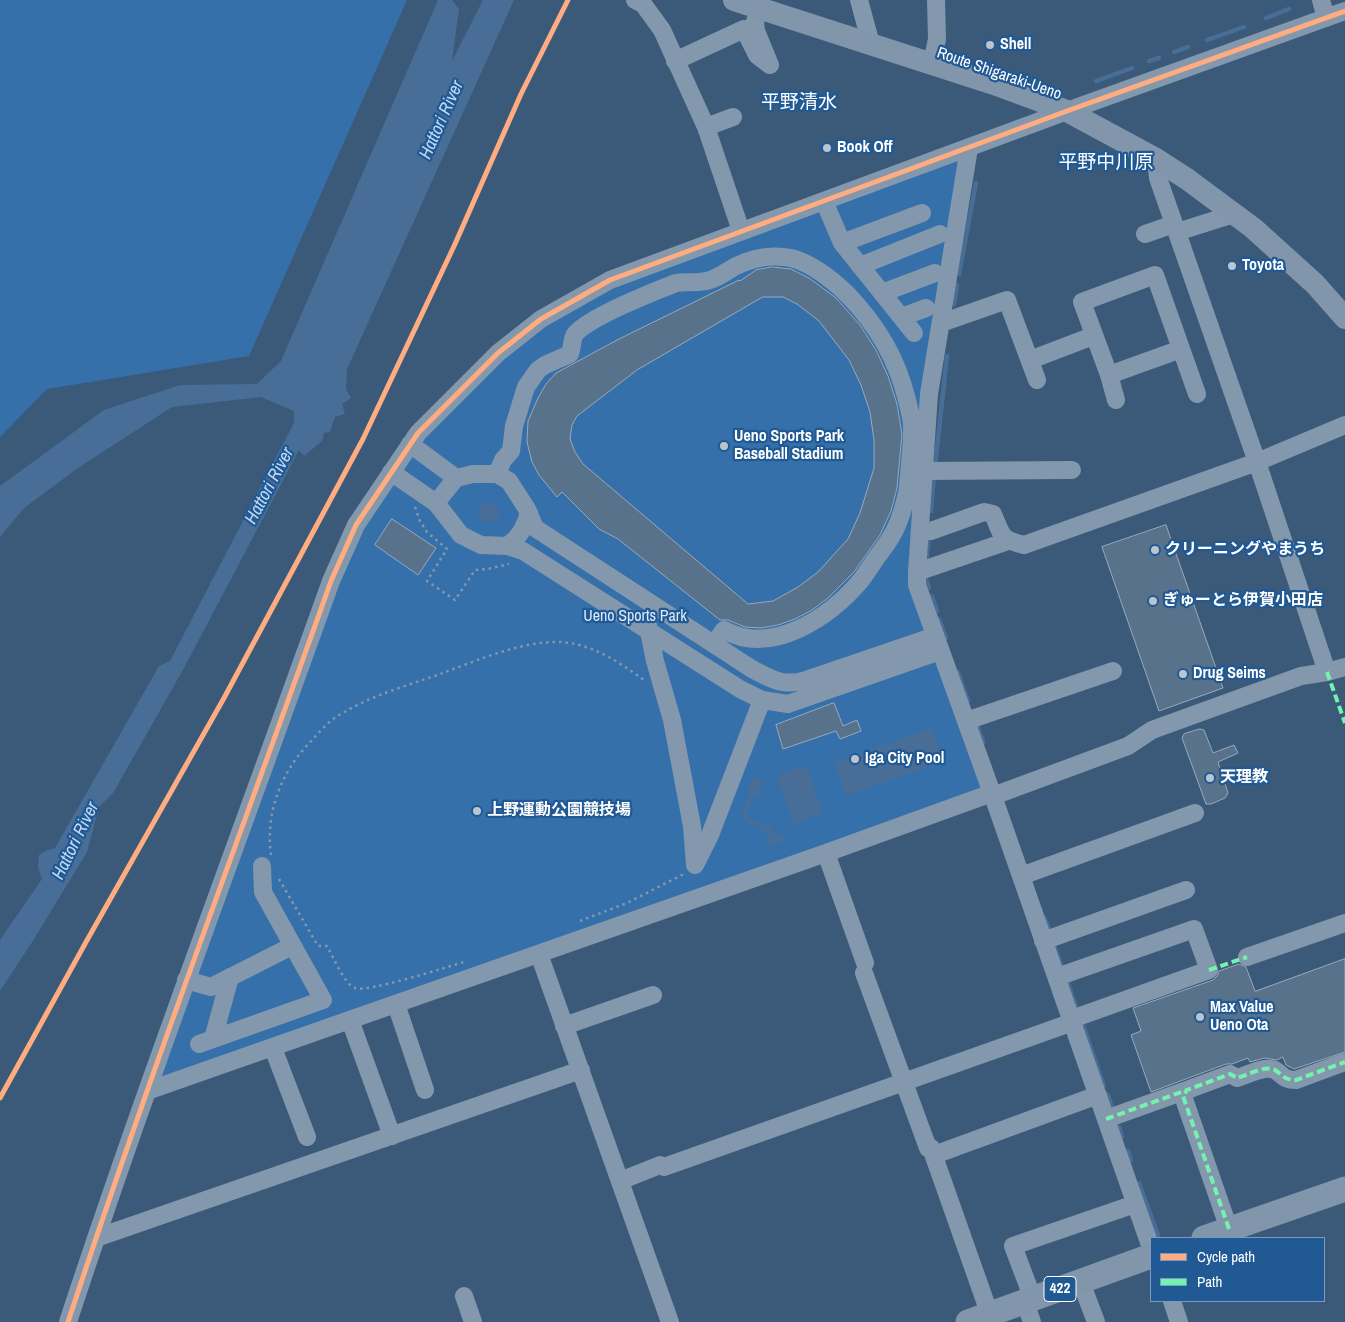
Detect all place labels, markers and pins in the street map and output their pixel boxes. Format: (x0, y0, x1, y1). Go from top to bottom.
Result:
place label: Shell (1000, 35, 1031, 55)
marker: Shell (984, 39, 996, 51)
place label: Book Off (837, 138, 892, 158)
marker: Book Off (821, 142, 833, 154)
place label: Toyota (1242, 256, 1284, 276)
marker: Toyota (1226, 260, 1238, 272)
place label: Ueno Sports Park Baseball Stadium (734, 427, 844, 465)
marker: Ueno Sports Park Baseball Stadium (718, 440, 730, 452)
place label: クリーニングやまうち (1165, 540, 1325, 560)
marker: クリーニングやまうち (1149, 544, 1161, 556)
place label: ぎゅーとら伊賀小田店 (1163, 591, 1323, 611)
marker: ぎゅーとら伊賀小田店 (1147, 595, 1159, 607)
place label: Drug Seims (1193, 664, 1266, 684)
marker: Drug Seims (1177, 668, 1189, 680)
place label: Iga City Pool (865, 749, 944, 769)
marker: Iga City Pool (849, 753, 861, 765)
place label: 天理教 (1220, 768, 1268, 788)
marker: 天理教 (1204, 772, 1216, 784)
place label: 上野運動公園競技場 (487, 801, 631, 821)
marker: 上野運動公園競技場 (471, 805, 483, 817)
place label: Max Value Ueno Ota (1210, 998, 1273, 1036)
marker: Max Value Ueno Ota (1194, 1011, 1206, 1023)

